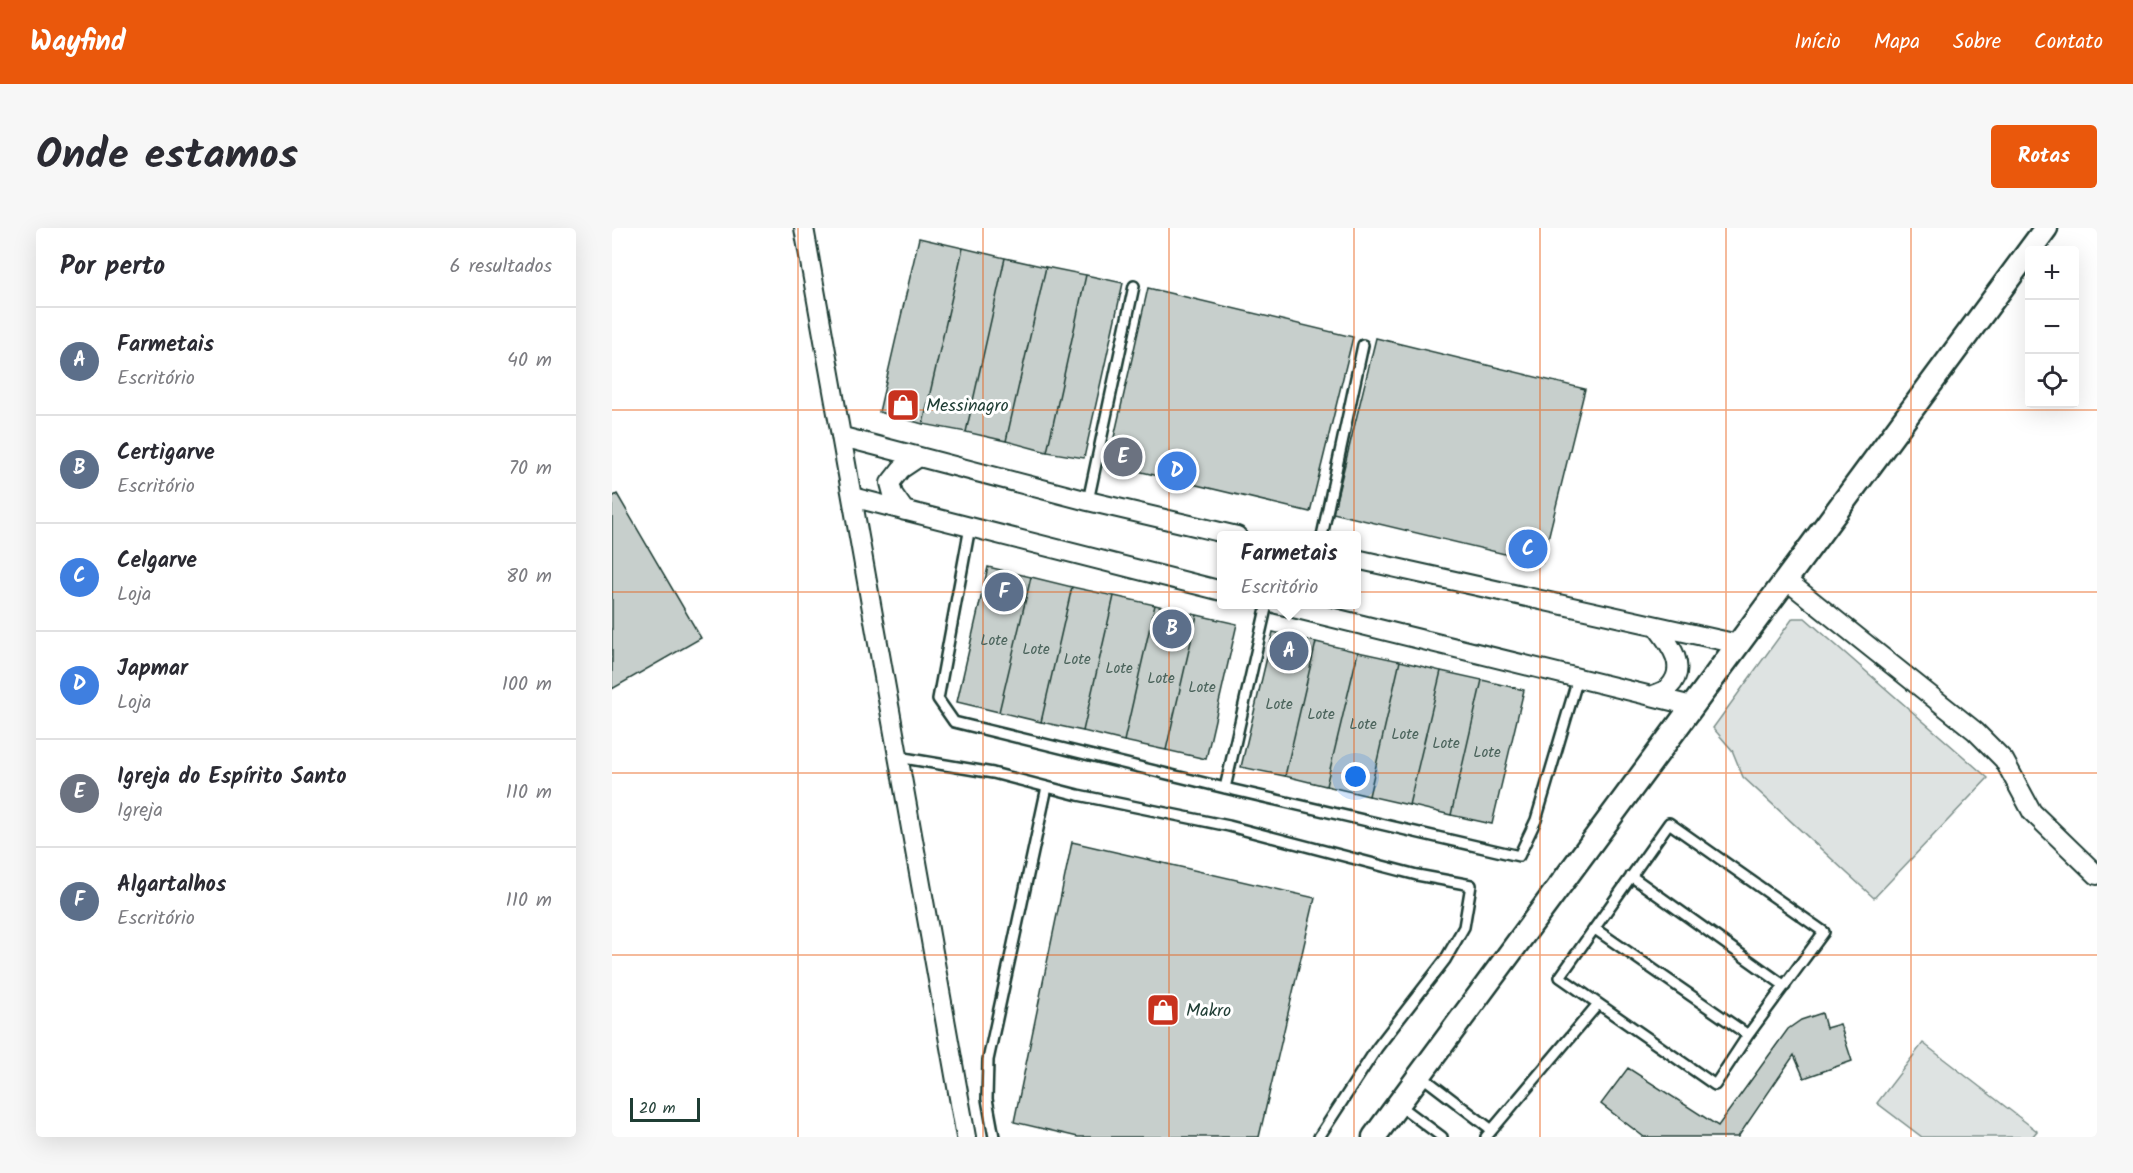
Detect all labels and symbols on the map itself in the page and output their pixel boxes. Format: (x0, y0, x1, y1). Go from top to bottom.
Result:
shop icon: Messinagro (885, 387, 921, 423)
place label: Messinagro (926, 392, 1009, 421)
pin: E (1104, 434, 1142, 480)
pin: D (1158, 448, 1196, 494)
pin: C (1508, 526, 1548, 572)
pin: F (984, 570, 1024, 614)
pin: B (1152, 606, 1192, 652)
pin: A (1270, 628, 1308, 674)
house number: Lote (980, 629, 1008, 653)
house number: Lote (1022, 638, 1050, 662)
house number: Lote (1063, 648, 1091, 672)
house number: Lote (1105, 657, 1133, 681)
house number: Lote (1147, 667, 1175, 691)
house number: Lote (1188, 676, 1216, 700)
house number: Lote (1265, 693, 1293, 717)
house number: Lote (1307, 703, 1335, 727)
house number: Lote (1349, 713, 1377, 737)
house number: Lote (1391, 723, 1419, 747)
house number: Lote (1432, 732, 1460, 756)
house number: Lote (1473, 741, 1501, 765)
your location (1341, 762, 1370, 791)
shop icon: Makro (1145, 992, 1181, 1028)
place label: Makro (1186, 997, 1231, 1026)
scale bar (630, 1095, 700, 1122)

